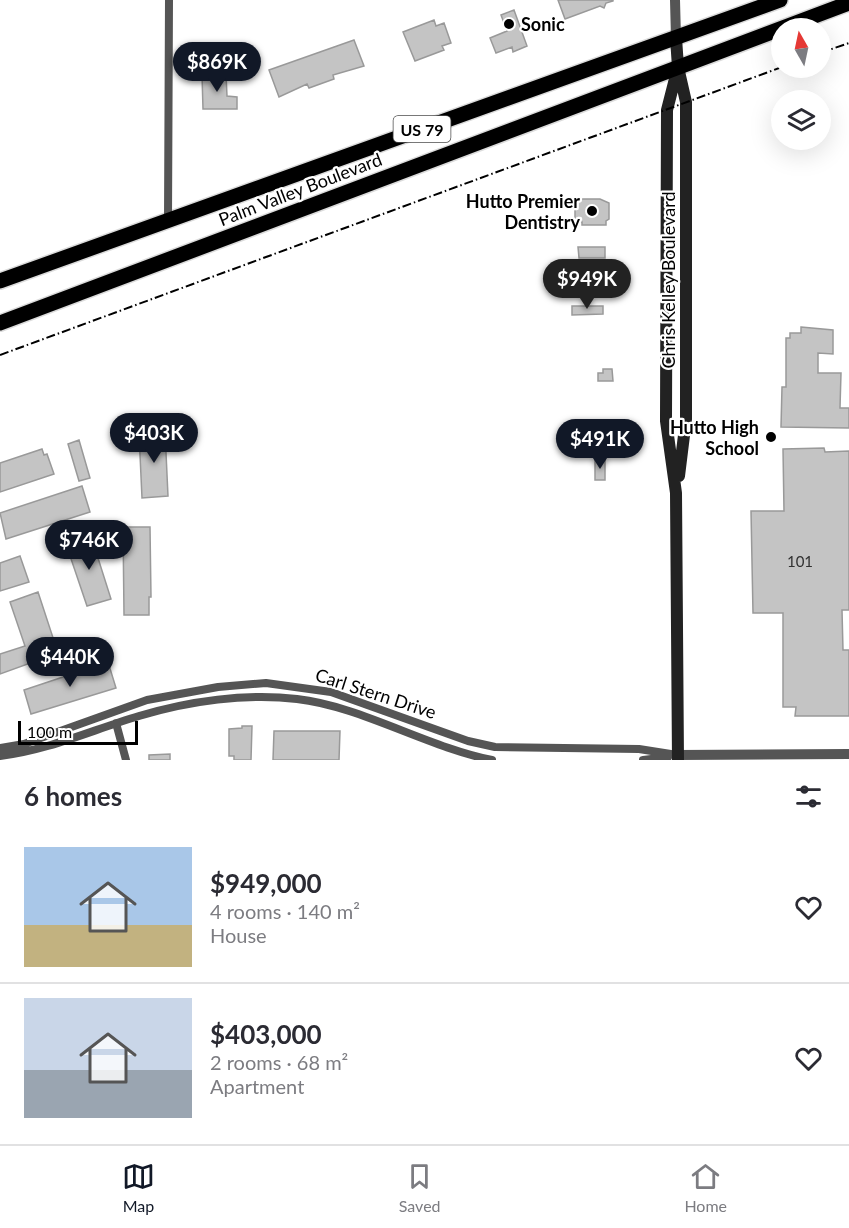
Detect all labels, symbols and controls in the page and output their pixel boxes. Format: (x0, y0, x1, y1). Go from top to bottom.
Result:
place label: Sonic (521, 13, 565, 35)
marker: Sonic (502, 17, 516, 31)
north arrow (771, 18, 831, 78)
map controls (771, 18, 831, 150)
pin: $869K (175, 42, 259, 93)
text: $869K (187, 49, 247, 73)
button: layers (771, 90, 831, 150)
road number: US 79 (394, 116, 450, 142)
street label: Palm Valley Boulevard (215, 148, 385, 230)
place label: Hutto Premier Dentistry (466, 190, 580, 233)
street label: Chris Kelley Boulevard (657, 192, 679, 368)
marker: Hutto Premier Dentistry (585, 204, 599, 218)
pin: $949K (545, 259, 629, 310)
text: $949K (557, 266, 617, 290)
pin: $403K (112, 413, 196, 464)
place label: Hutto High School (670, 416, 759, 459)
pin: $491K (558, 419, 642, 470)
text: $403K (124, 420, 184, 444)
text: $491K (570, 426, 630, 450)
marker: Hutto High School (764, 430, 778, 444)
pin: $746K (47, 520, 131, 571)
text: $746K (59, 527, 119, 551)
house number: 101 (787, 552, 813, 570)
pin: $440K (28, 637, 112, 688)
text: $440K (40, 644, 100, 668)
street label: Carl Stern Drive (313, 663, 439, 723)
scale bar (18, 718, 138, 746)
text: 100 m (27, 722, 72, 741)
text: 6 homes (24, 780, 122, 812)
icon: filters (792, 780, 825, 813)
text: $949,000 (210, 867, 322, 899)
icon: home (72, 871, 144, 943)
icon: heart (792, 891, 825, 924)
text: 4 rooms · 140 m² (210, 899, 360, 923)
text: House (210, 923, 267, 947)
text: $403,000 (210, 1018, 322, 1050)
icon: home (72, 1022, 144, 1094)
icon: heart (792, 1042, 825, 1075)
text: 2 rooms · 68 m² (210, 1050, 348, 1074)
text: Apartment (210, 1074, 304, 1098)
tab: Map (122, 1160, 155, 1215)
tab: Saved (399, 1160, 441, 1215)
tab: Home (684, 1160, 727, 1215)

